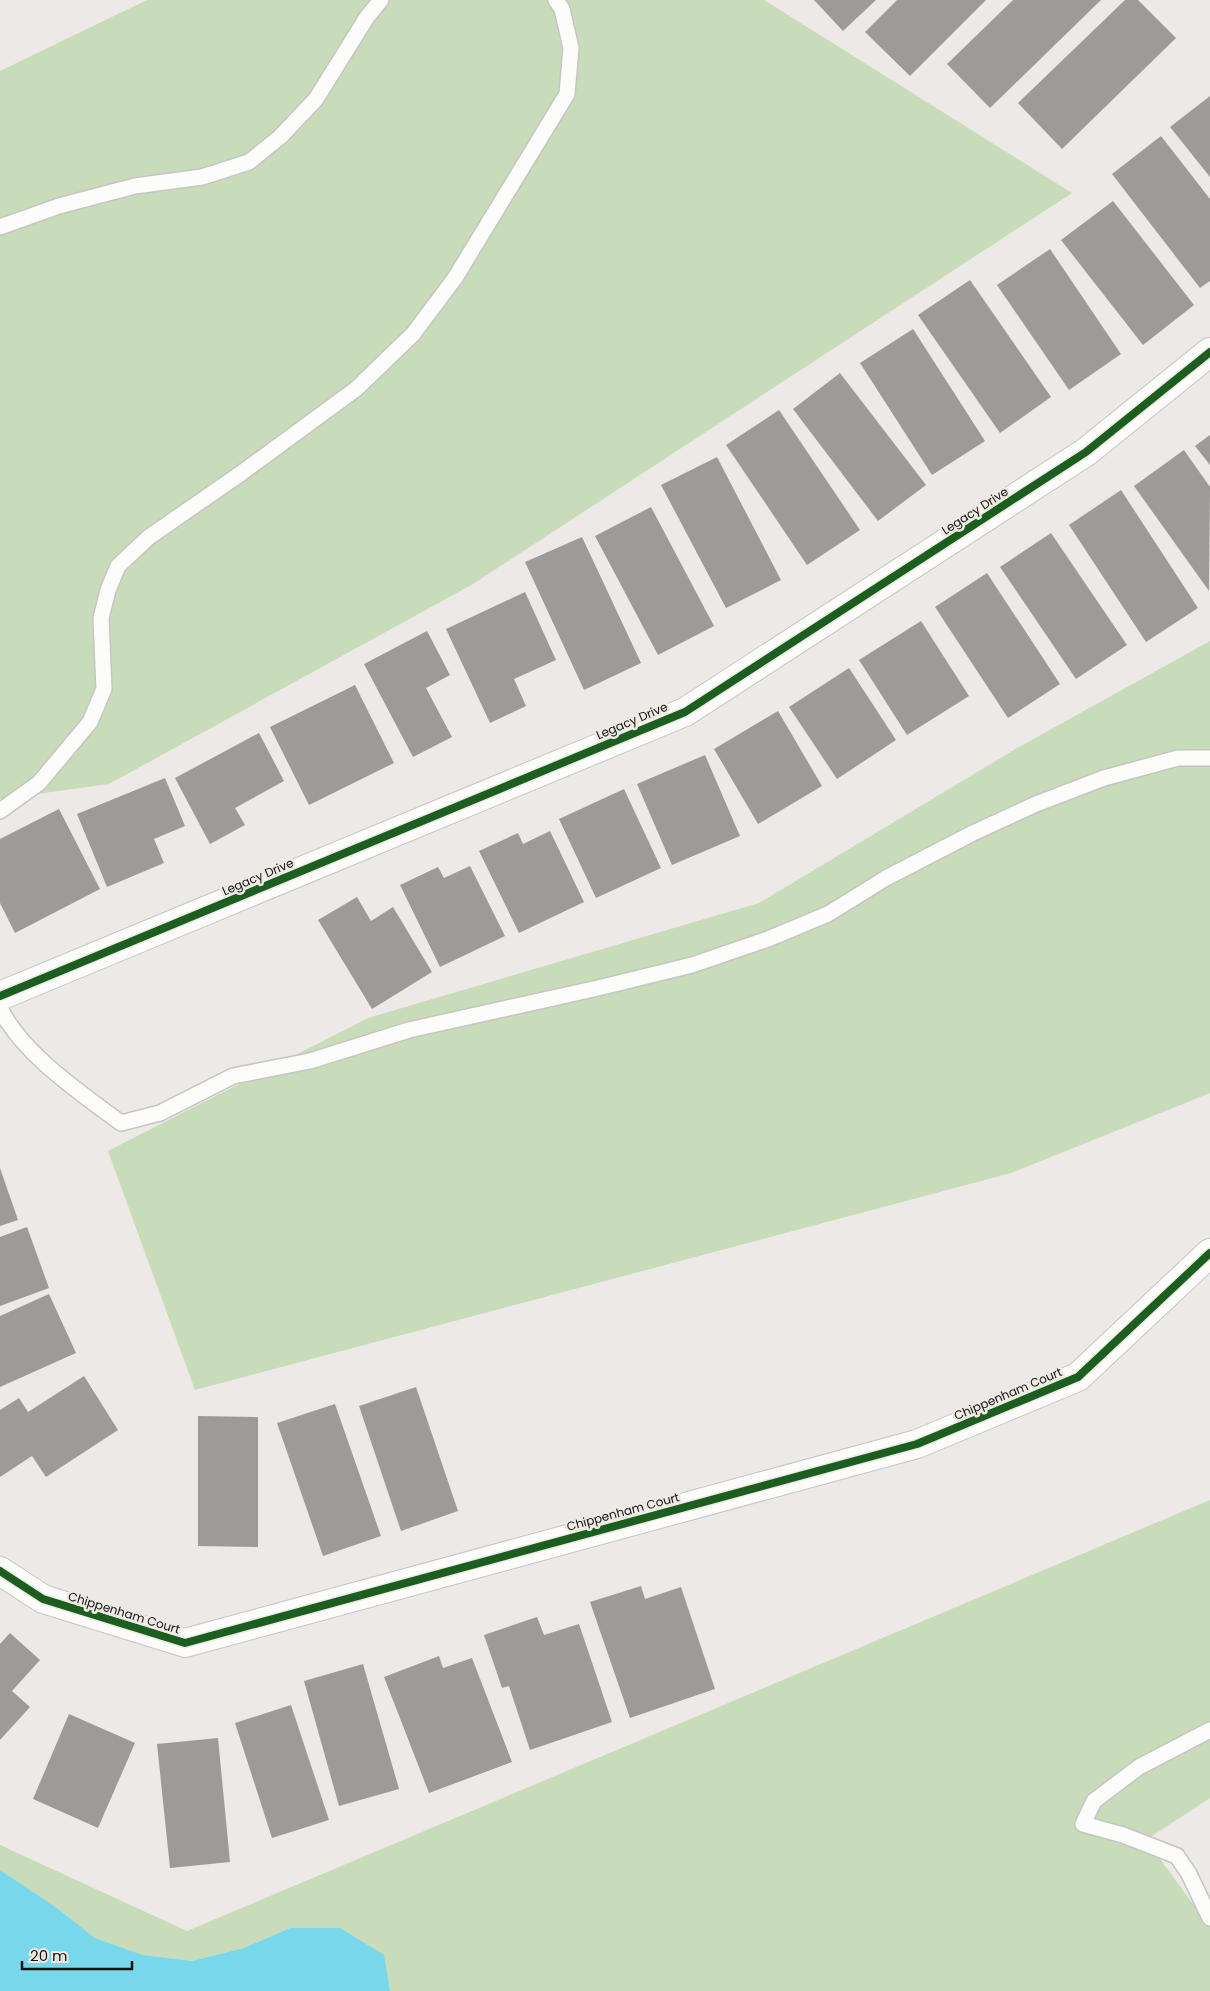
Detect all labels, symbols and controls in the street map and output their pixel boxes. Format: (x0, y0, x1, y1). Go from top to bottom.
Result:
street label: Legacy Drive (938, 483, 1011, 538)
street label: Legacy Drive (593, 698, 670, 743)
street label: Legacy Drive (219, 854, 296, 899)
street label: Chippenham Court (951, 1363, 1065, 1424)
street label: Chippenham Court (565, 1488, 681, 1535)
street label: Chippenham Court (66, 1587, 182, 1638)
scale bar (22, 1938, 132, 1970)
text: 20 m (30, 1945, 68, 1966)

